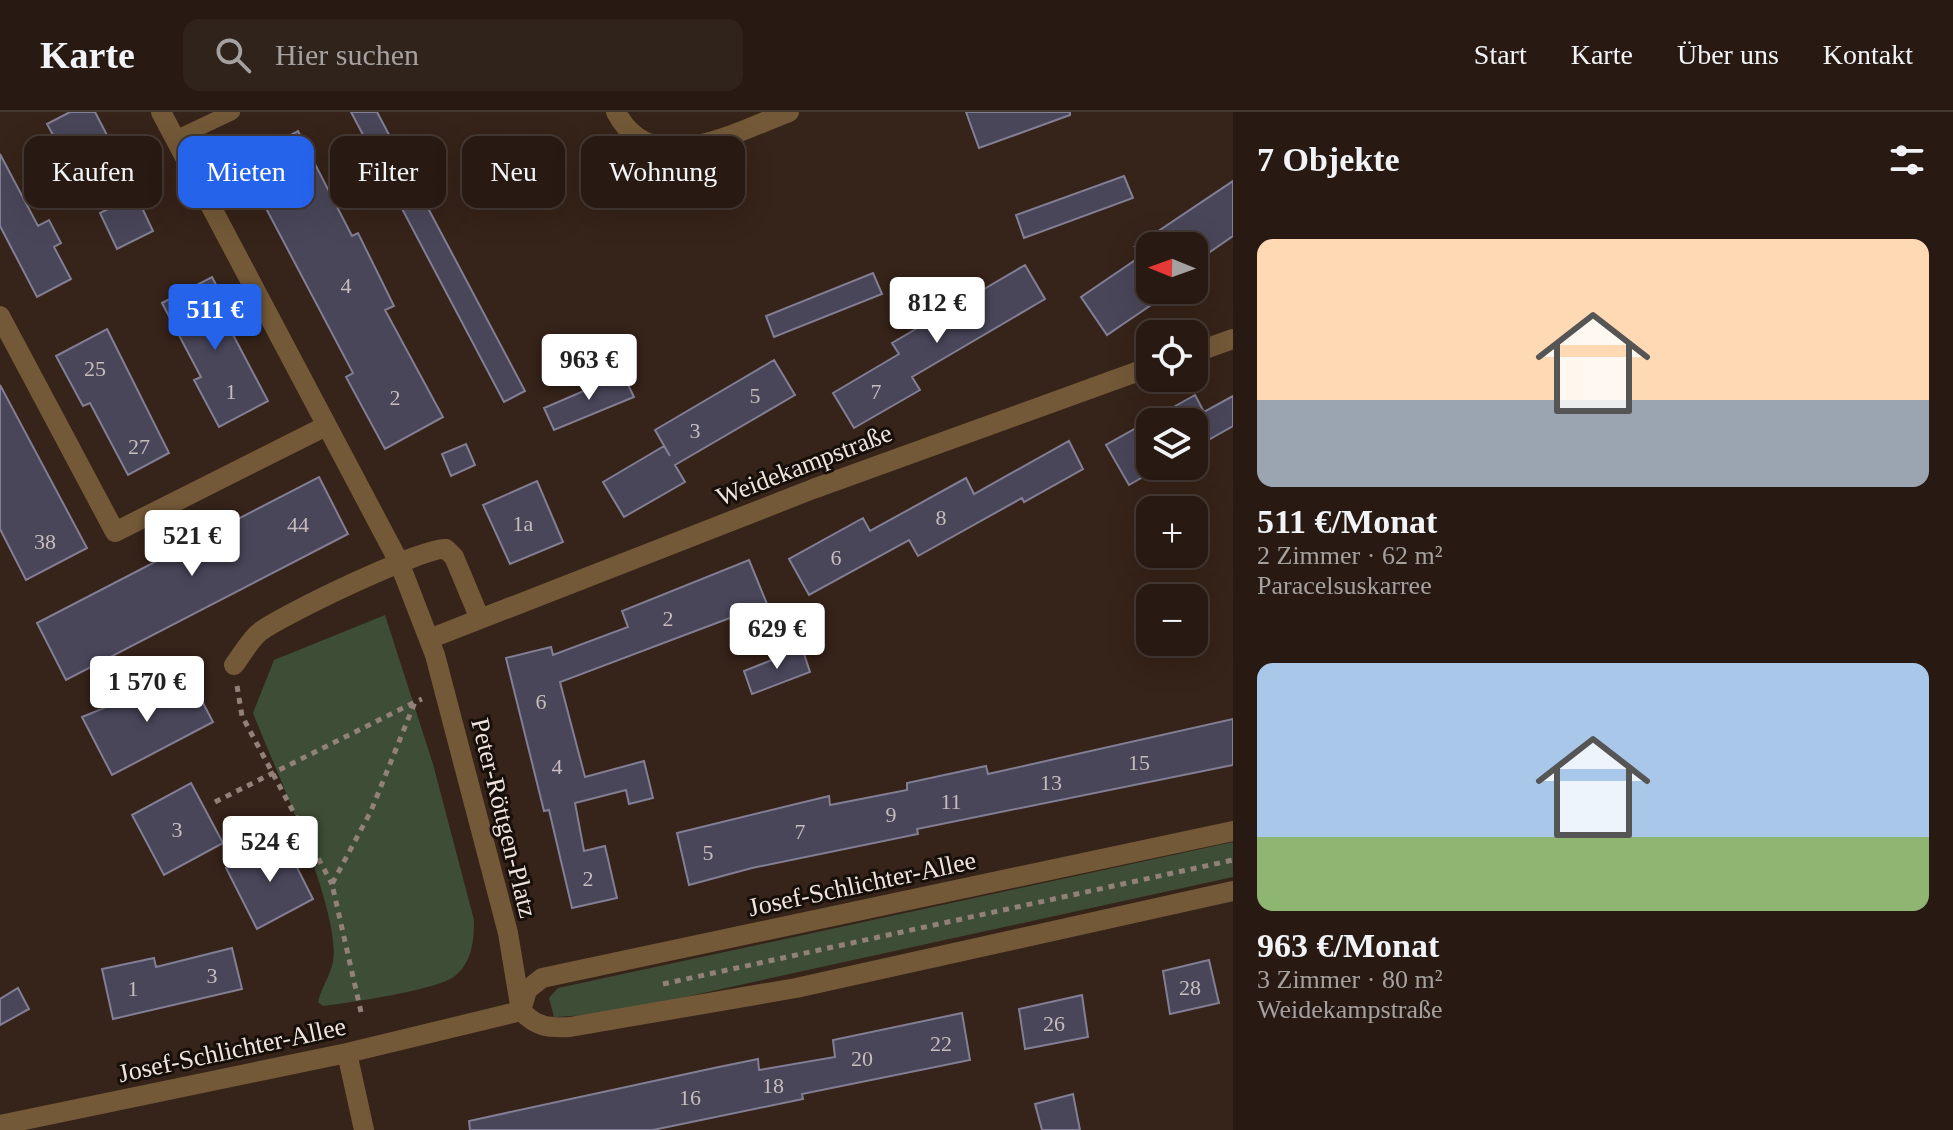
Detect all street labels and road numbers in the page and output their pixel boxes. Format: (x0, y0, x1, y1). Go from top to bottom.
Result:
street label: Weidekampstraße (712, 418, 896, 512)
street label: Peter-Röttgen-Platz (465, 715, 543, 921)
street label: Josef-Schlichter-Allee (746, 846, 978, 922)
street label: Josef-Schlichter-Allee (116, 1012, 348, 1088)

